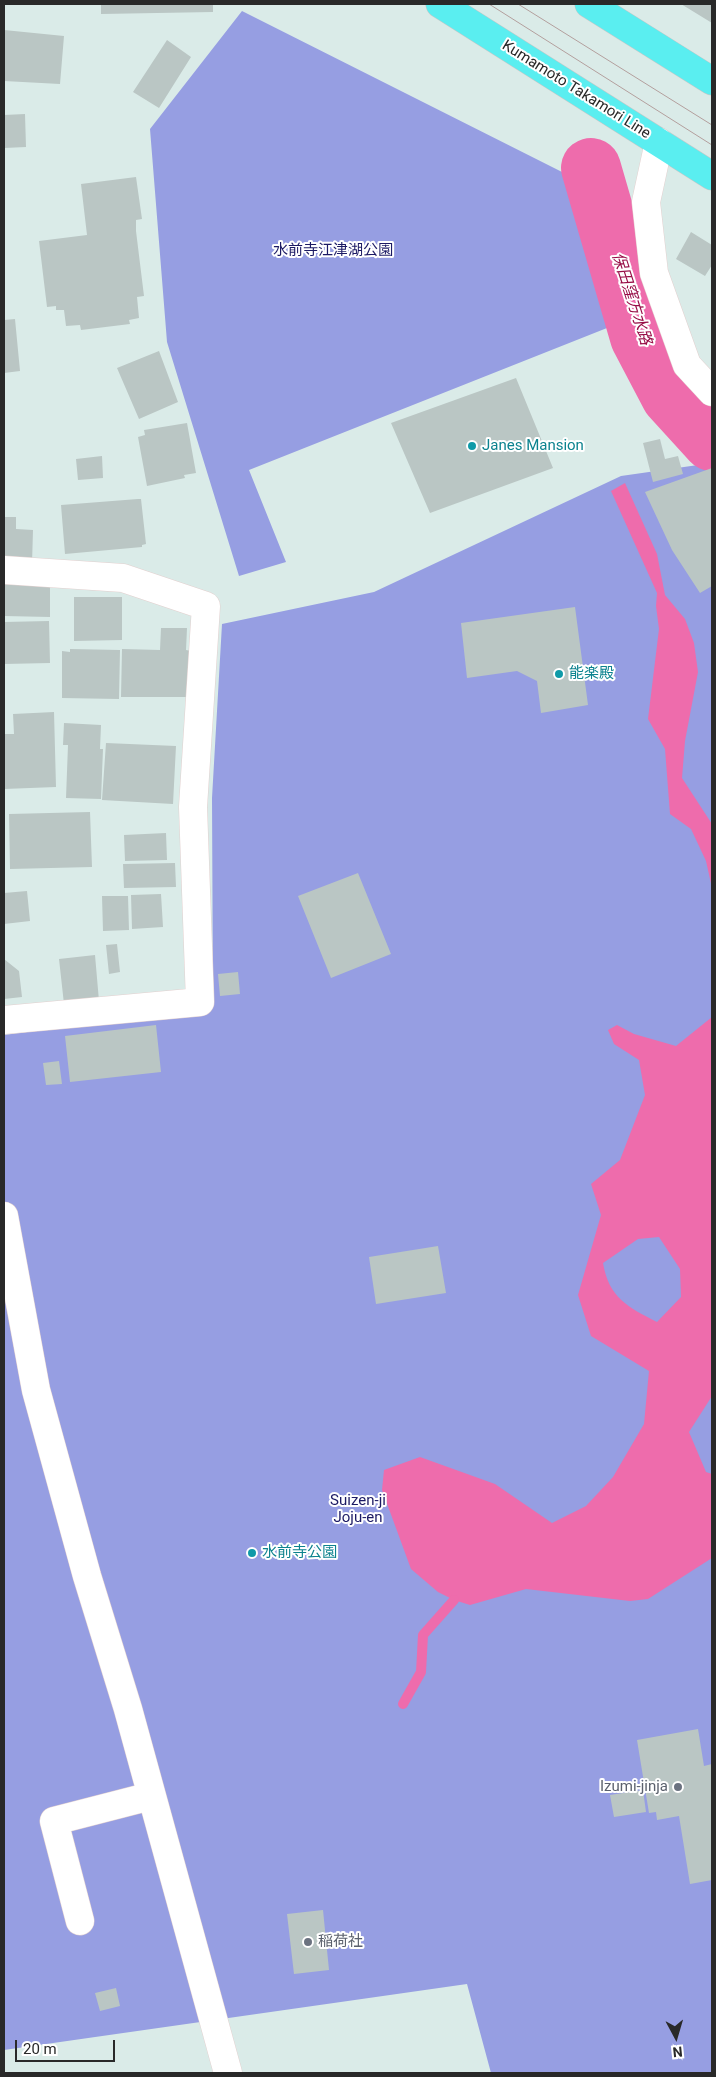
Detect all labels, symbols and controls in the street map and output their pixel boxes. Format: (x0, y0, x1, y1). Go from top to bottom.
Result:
street label: Kumamoto Takamori Line (498, 37, 654, 143)
park label: 水前寺江津湖公園 (273, 242, 393, 260)
water label: 保田窪方水路 (607, 250, 655, 348)
place label: Janes Mansion (482, 437, 584, 455)
marker: Janes Mansion (466, 440, 478, 452)
place label: 能楽殿 (569, 665, 614, 683)
marker: 能楽殿 (553, 668, 565, 680)
park label: Suizen-ji Joju-en (330, 1492, 386, 1527)
place label: 水前寺公園 (262, 1544, 337, 1562)
marker: 水前寺公園 (246, 1547, 258, 1559)
place label: Izumi-jinja (600, 1778, 668, 1796)
marker: Izumi-jinja (672, 1781, 684, 1793)
place label: 稲荷社 (318, 1933, 363, 1951)
marker: 稲荷社 (302, 1936, 314, 1948)
north arrow (651, 2012, 701, 2062)
scale bar (18, 2030, 118, 2062)
text: 20 m (23, 2040, 57, 2058)
text: N (672, 2043, 683, 2060)

